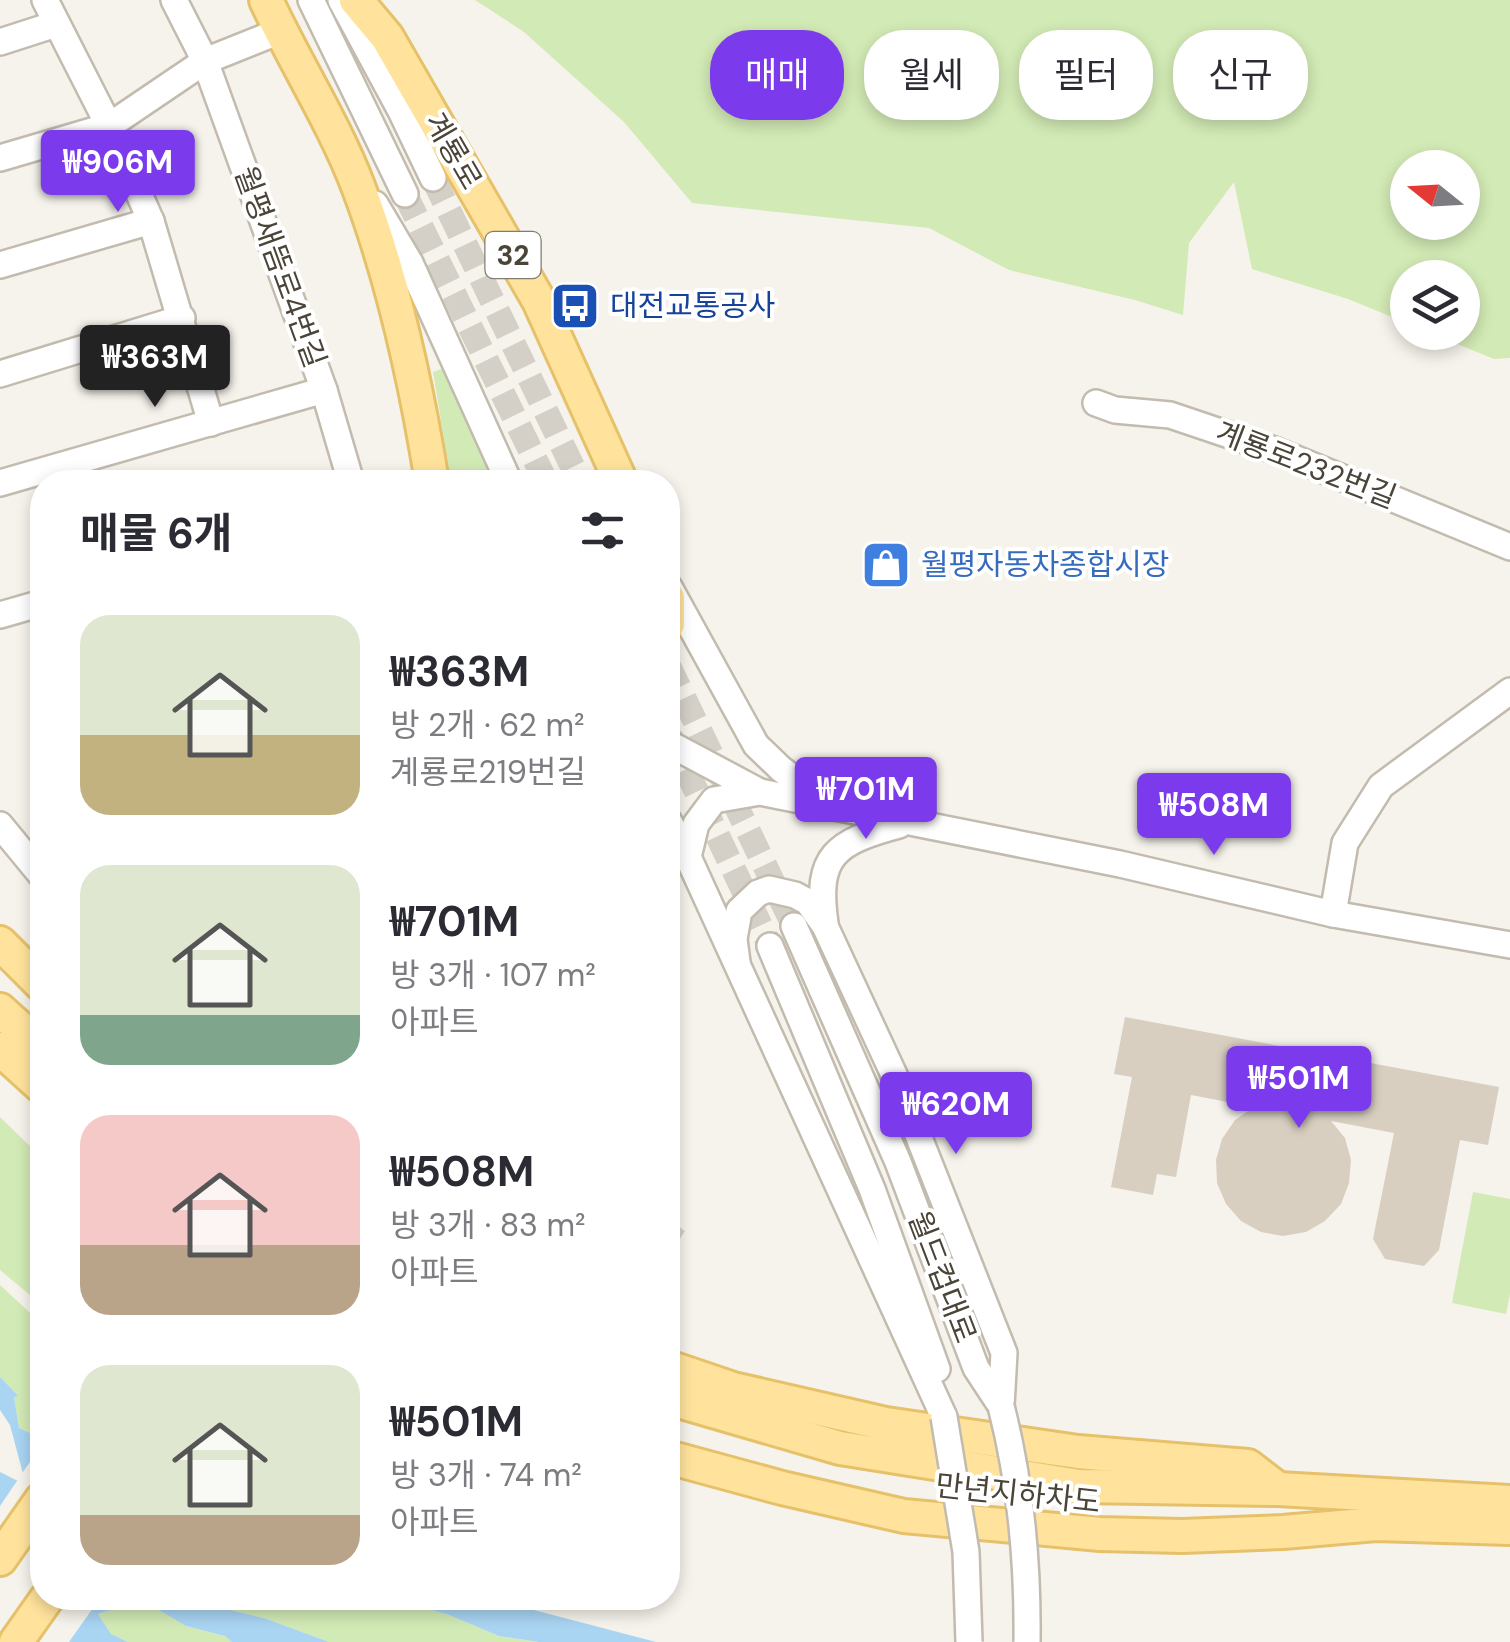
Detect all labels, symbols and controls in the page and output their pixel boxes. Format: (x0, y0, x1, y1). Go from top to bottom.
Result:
chip: 매매 (710, 30, 844, 120)
chip: 월세 (864, 30, 999, 120)
chip: 필터 (1019, 30, 1153, 120)
chip: 신규 (1173, 30, 1308, 120)
street label: 계룡로 (416, 105, 491, 196)
pin: ₩906M (48, 130, 188, 215)
text: ₩906M (63, 141, 173, 183)
north arrow (1390, 150, 1480, 240)
map controls (1390, 150, 1480, 350)
street label: 월평새뜸로4번길 (226, 161, 335, 373)
road number: 32 (486, 232, 540, 278)
button: layers (1390, 260, 1480, 350)
bus stop icon: 대전교통공사 (549, 280, 601, 332)
place label: 대전교통공사 (610, 286, 776, 325)
pin: ₩363M (85, 325, 225, 410)
text: ₩363M (102, 336, 208, 378)
street label: 계룡로232번길 (1210, 412, 1402, 517)
icon: filters (575, 503, 630, 558)
text: 매물 6개 (80, 506, 232, 561)
shop icon: 월평자동차종합시장 (860, 539, 912, 591)
place label: 월평자동차종합시장 (921, 545, 1169, 584)
text: ₩363M (390, 644, 529, 699)
icon: home (160, 655, 280, 775)
text: 방 2개 · 62 m² (390, 704, 584, 746)
text: 계룡로219번길 (390, 751, 586, 793)
pin: ₩701M (796, 757, 936, 842)
text: ₩701M (817, 768, 915, 810)
pin: ₩508M (1144, 773, 1284, 858)
text: ₩508M (1159, 784, 1269, 826)
text: ₩701M (390, 894, 519, 949)
icon: home (160, 905, 280, 1025)
text: 방 3개 · 107 m² (390, 954, 596, 996)
text: 아파트 (390, 1001, 478, 1043)
pin: ₩501M (1229, 1046, 1369, 1131)
text: ₩501M (1248, 1057, 1350, 1099)
pin: ₩620M (886, 1072, 1026, 1157)
text: ₩620M (902, 1083, 1010, 1125)
text: ₩508M (390, 1144, 534, 1199)
icon: home (160, 1155, 280, 1275)
text: 방 3개 · 83 m² (390, 1204, 586, 1246)
street label: 월드컵대로 (900, 1205, 985, 1348)
text: 아파트 (390, 1251, 478, 1293)
text: ₩501M (390, 1394, 523, 1449)
icon: home (160, 1405, 280, 1525)
text: 방 3개 · 74 m² (390, 1454, 582, 1496)
street label: 만년지하차도 (934, 1465, 1102, 1522)
text: 아파트 (390, 1501, 478, 1543)

